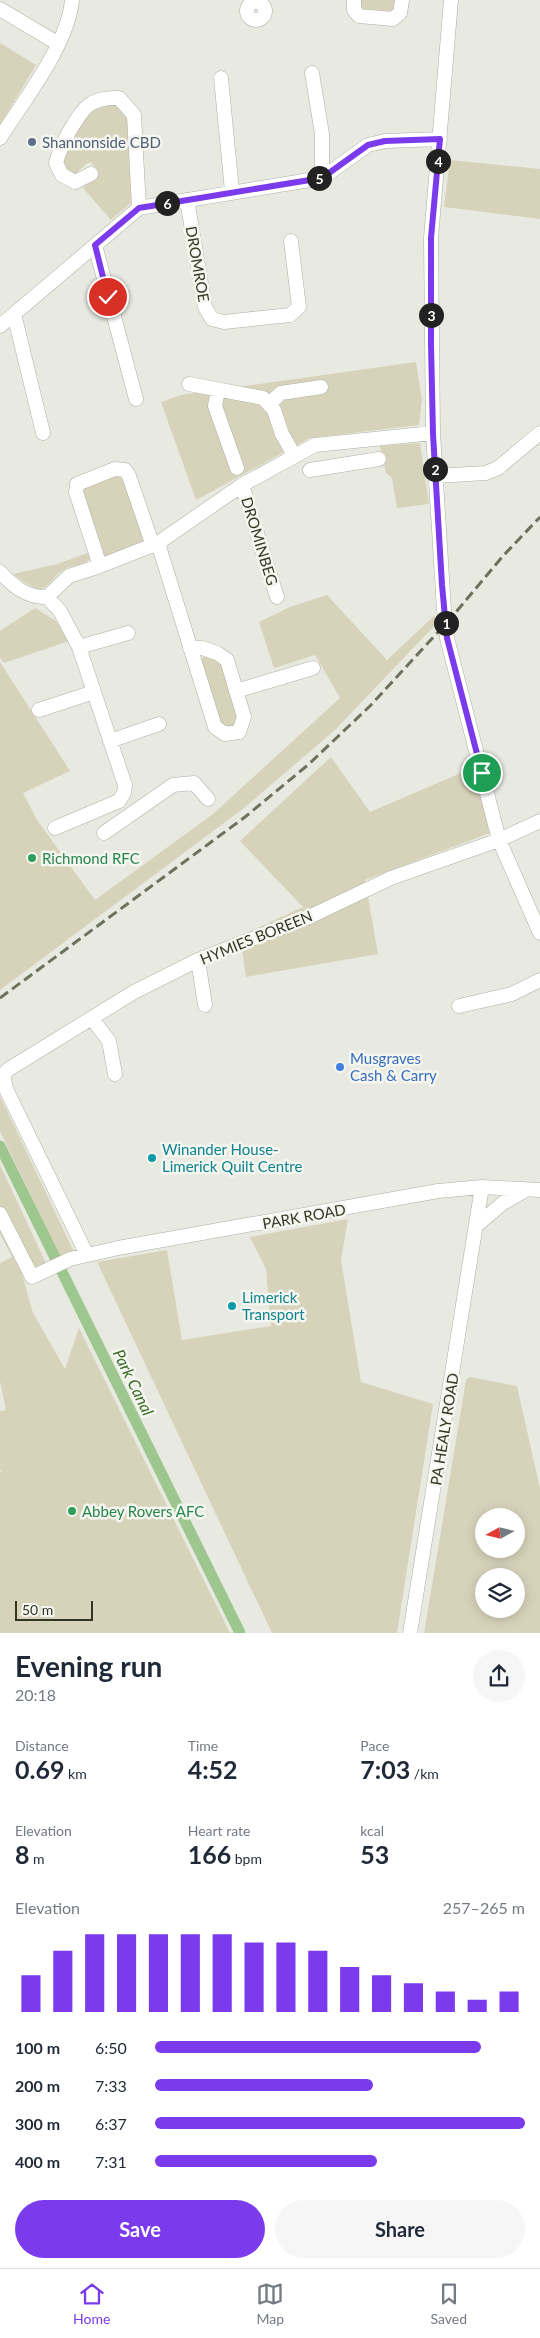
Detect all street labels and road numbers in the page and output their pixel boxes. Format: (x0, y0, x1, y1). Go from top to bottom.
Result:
street label: DROMROE (182, 225, 214, 303)
street label: DROMINBEG (238, 495, 282, 587)
street label: HYMIES BOREEN (197, 906, 315, 968)
street label: PARK ROAD (261, 1200, 347, 1232)
street label: PA HEALY ROAD (426, 1372, 462, 1486)

